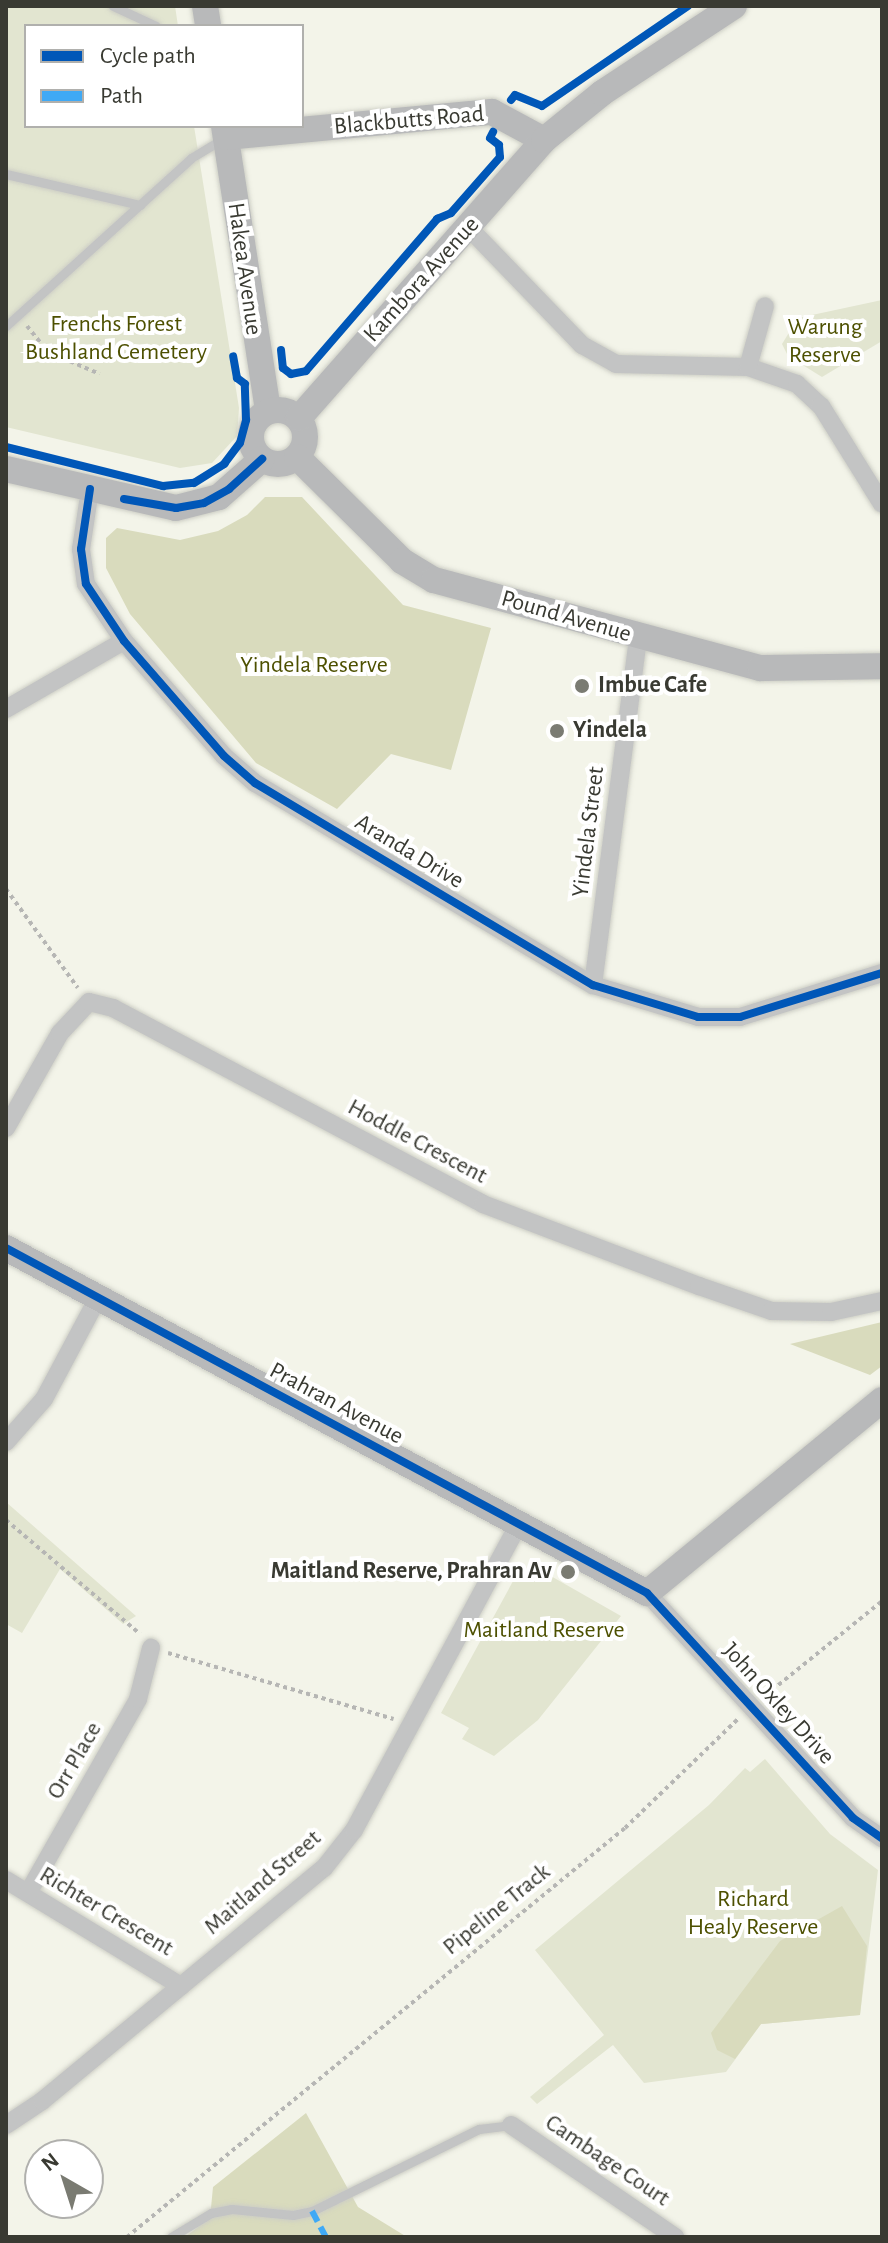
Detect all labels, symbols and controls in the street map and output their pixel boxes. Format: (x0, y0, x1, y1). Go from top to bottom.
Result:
legend (24, 24, 304, 128)
text: Cycle path (100, 44, 196, 68)
text: Path (100, 84, 143, 108)
street label: Blackbutts Road (333, 100, 485, 142)
street label: Hakea Avenue (220, 201, 268, 337)
street label: Kambora Avenue (358, 211, 486, 349)
park label: Frenchs Forest Bushland Cemetery (25, 311, 207, 367)
park label: Warung Reserve (788, 314, 862, 370)
street label: Pound Avenue (498, 585, 634, 649)
park label: Yindela Reserve (240, 652, 388, 680)
place label: Imbue Cafe (598, 672, 707, 700)
marker: Imbue Cafe (573, 677, 591, 695)
place label: Yindela (573, 717, 647, 745)
marker: Yindela (548, 722, 566, 740)
street label: Yindela Street (567, 765, 611, 899)
street label: Aranda Drive (349, 808, 469, 896)
street label: Hoddle Crescent (342, 1093, 492, 1191)
street label: Prahran Avenue (264, 1357, 408, 1451)
place label: Maitland Reserve, Prahran Av (271, 1558, 552, 1586)
marker: Maitland Reserve, Prahran Av (559, 1563, 577, 1581)
park label: Maitland Reserve (463, 1617, 625, 1645)
street label: John Oxley Drive (716, 1637, 840, 1771)
street label: Orr Place (41, 1717, 109, 1805)
street label: Maitland Street (199, 1824, 327, 1942)
street label: Pipeline Track (438, 1858, 556, 1962)
street label: Richter Crescent (34, 1861, 178, 1963)
park label: Richard Healy Reserve (688, 1886, 818, 1942)
street label: Cambage Court (539, 2109, 675, 2213)
north arrow (24, 2139, 104, 2219)
text: N (37, 2149, 63, 2175)

